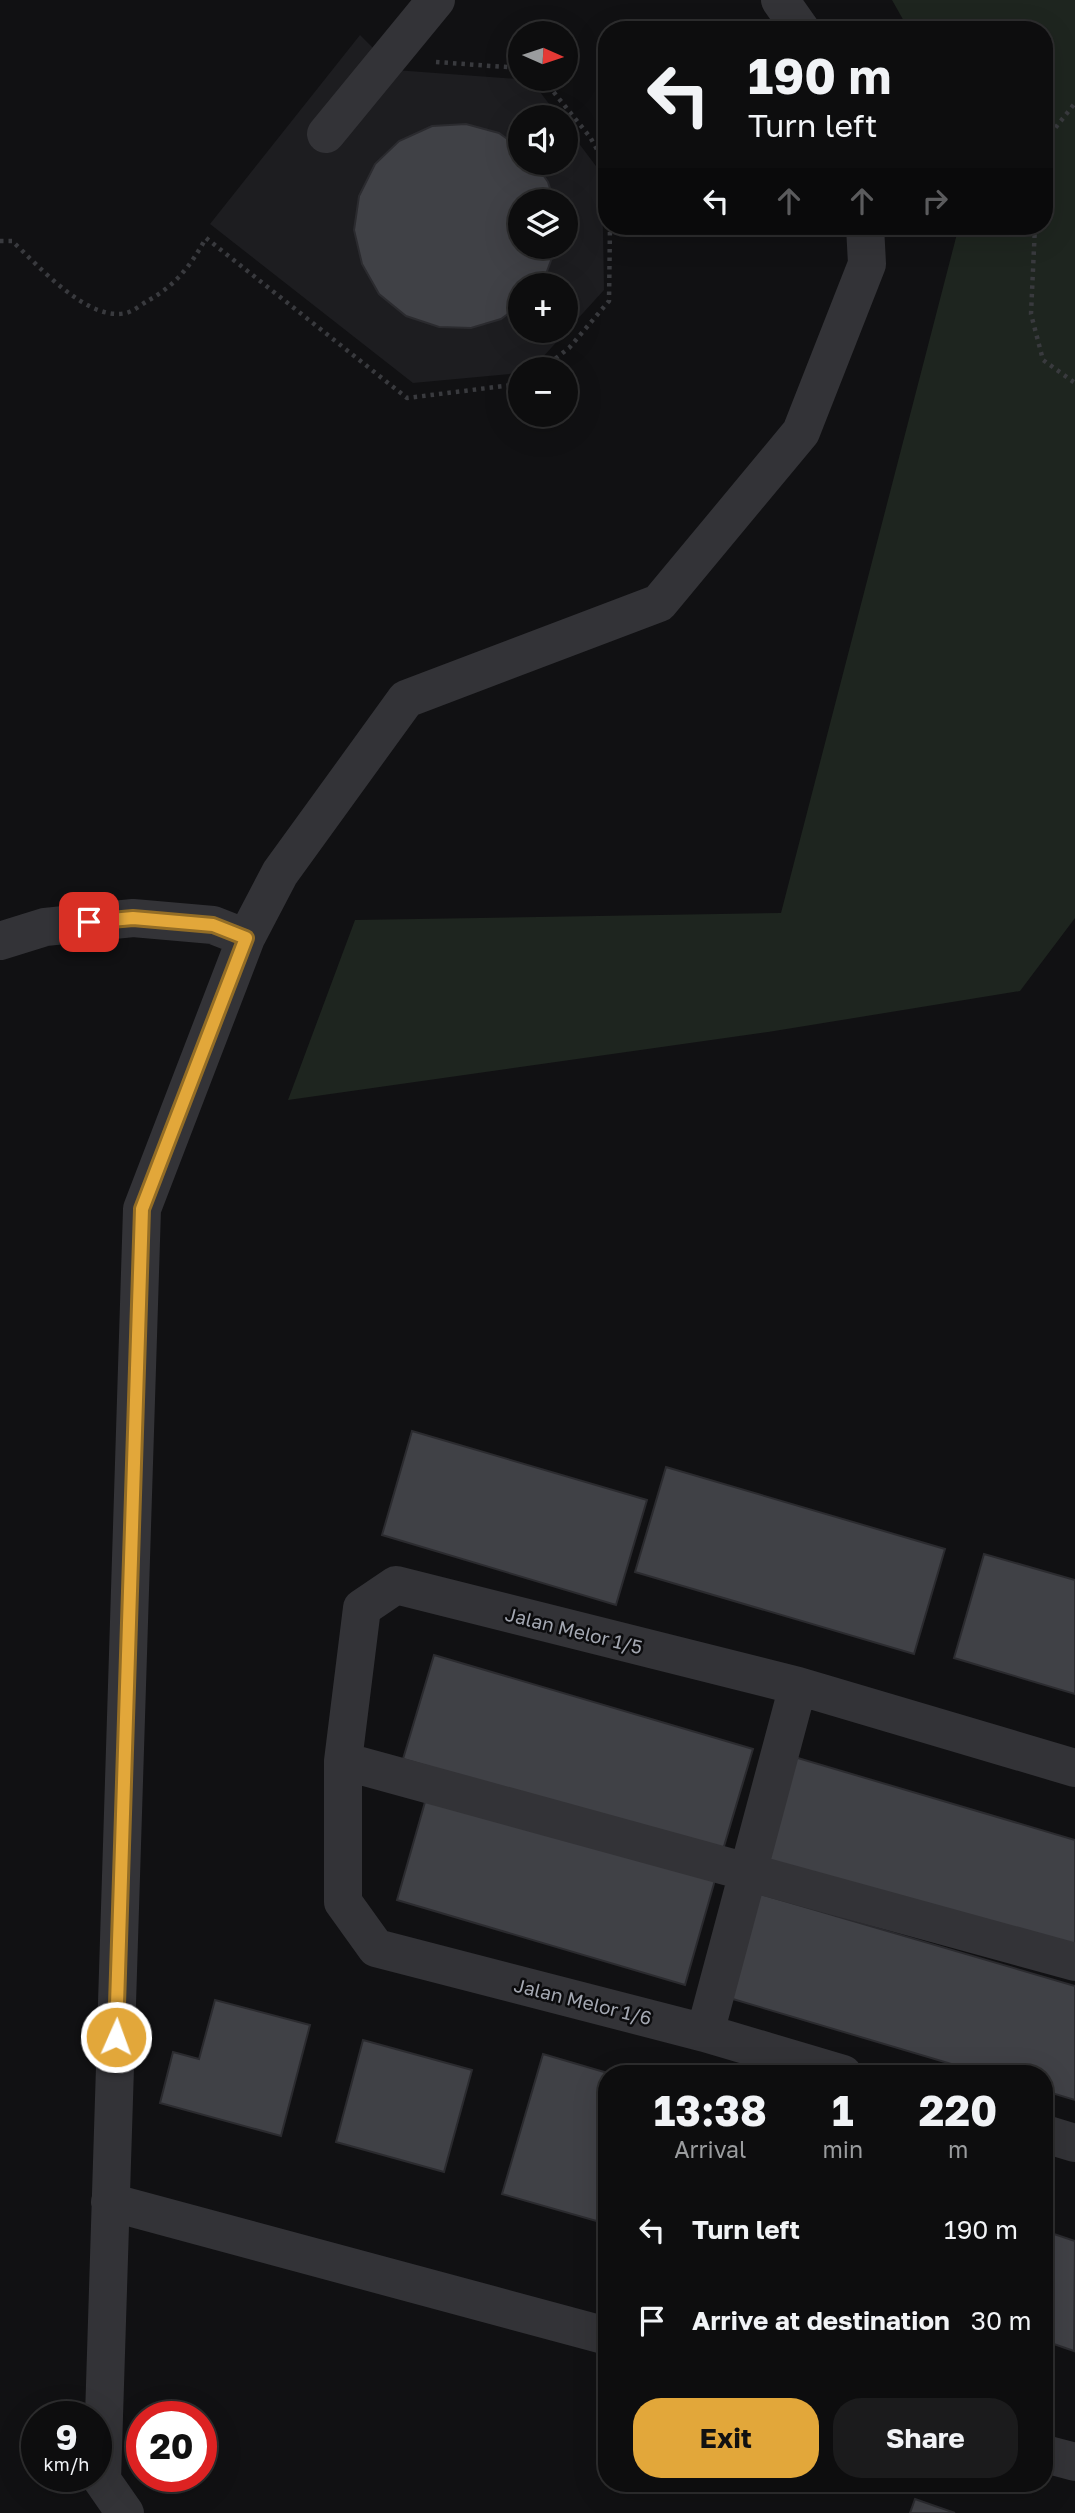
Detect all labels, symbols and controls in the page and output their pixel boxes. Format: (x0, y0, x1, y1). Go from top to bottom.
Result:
north arrow (508, 21, 578, 91)
map controls (508, 21, 578, 427)
text: 190 m (748, 46, 891, 105)
icon: left (633, 49, 724, 140)
button: sound (508, 105, 578, 175)
text: Turn left (748, 106, 877, 144)
icon: left (697, 182, 735, 220)
icon: ahead (770, 182, 808, 220)
icon: ahead (843, 182, 881, 220)
icon: right (916, 182, 954, 220)
button: layers (508, 189, 578, 259)
button: + (508, 273, 578, 343)
button: − (508, 357, 578, 427)
pin (59, 892, 119, 952)
icon: arrive (70, 903, 108, 941)
street label: Jalan Melor 1/5 (503, 1602, 645, 1658)
street label: Jalan Melor 1/6 (512, 1973, 654, 2029)
position arrow (79, 2000, 153, 2074)
text: 13:38 (654, 2085, 767, 2135)
text: 1 (832, 2085, 854, 2135)
text: 220 (919, 2085, 997, 2135)
text: Arrival (674, 2135, 746, 2163)
text: min (822, 2135, 863, 2163)
text: m (948, 2135, 968, 2163)
icon: left (633, 2211, 671, 2249)
text: Turn left (692, 2214, 800, 2245)
text: 190 m (944, 2214, 1018, 2245)
icon: arrive (633, 2302, 671, 2340)
text: Arrive at destination (692, 2305, 950, 2336)
text: 30 m (971, 2305, 1032, 2336)
button: Exit (633, 2398, 819, 2478)
button: Share (833, 2398, 1018, 2478)
speed limit sign: 20 (126, 2401, 217, 2492)
text: 9 (55, 2416, 78, 2458)
text: km/h (44, 2453, 89, 2475)

